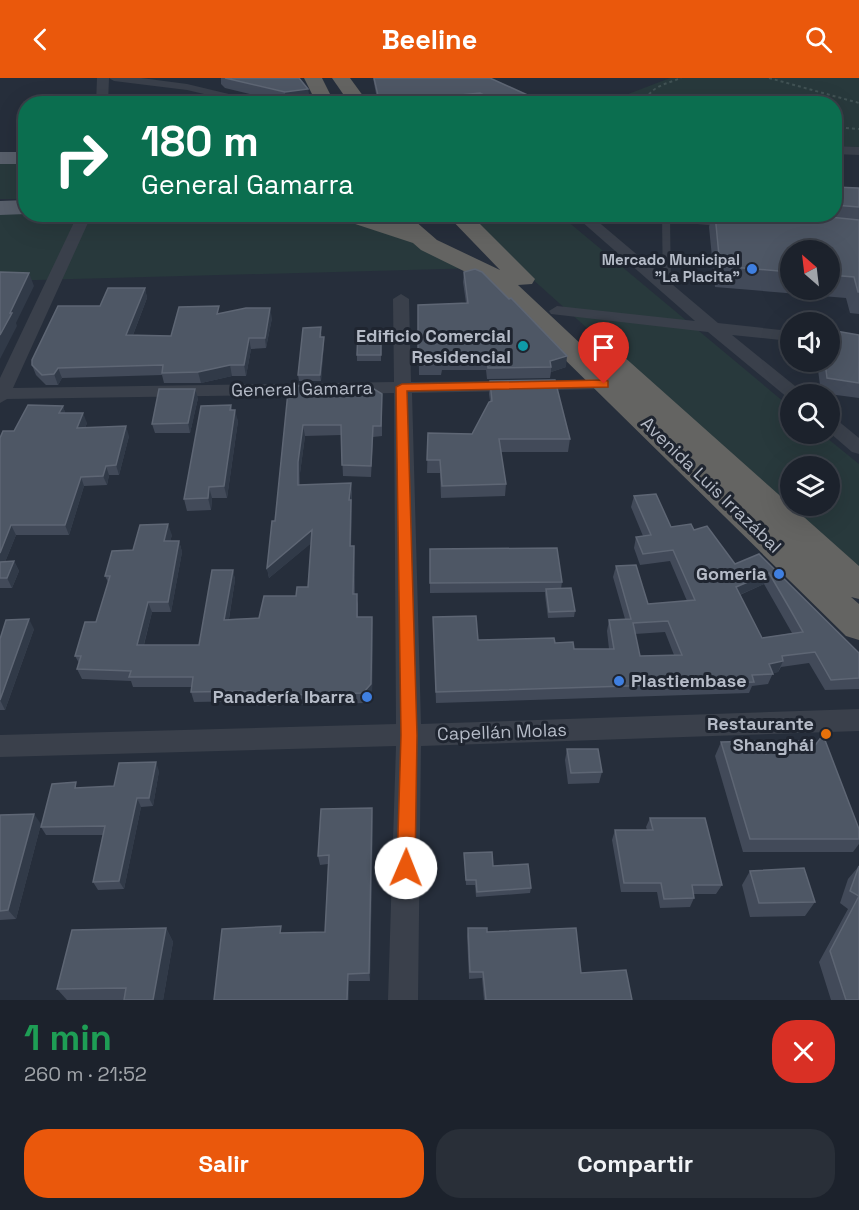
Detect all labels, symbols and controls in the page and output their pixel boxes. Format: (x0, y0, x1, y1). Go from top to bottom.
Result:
text: Beeline (382, 22, 477, 57)
icon: back (24, 23, 57, 56)
icon: search (802, 23, 835, 56)
text: 180 m (141, 115, 259, 168)
icon: right (42, 120, 120, 198)
text: General Gamarra (141, 167, 354, 202)
north arrow (780, 240, 840, 300)
map controls (780, 240, 840, 516)
place label: Mercado Municipal "La Placita" (602, 250, 740, 286)
marker: Mercado Municipal "La Placita" (745, 262, 759, 276)
button: sound (780, 312, 840, 372)
pin (578, 322, 629, 384)
place label: Edificio Comercial Residencial (356, 324, 511, 368)
icon: arrive (587, 331, 620, 364)
marker: Edificio Comercial Residencial (516, 339, 530, 353)
street label: General Gamarra (231, 376, 373, 401)
button: search (780, 384, 840, 444)
street label: Avenida Luis Irrazábal (636, 412, 786, 558)
button: layers (780, 456, 840, 516)
place label: Gomeria (696, 562, 768, 585)
marker: Gomeria (772, 567, 786, 581)
place label: Plastiembase (631, 669, 747, 692)
marker: Plastiembase (612, 674, 626, 688)
place label: Panadería Ibarra (213, 685, 356, 708)
marker: Panadería Ibarra (360, 690, 374, 704)
place label: Restaurante Shanghái (707, 712, 814, 756)
street label: Capellán Molas (437, 718, 567, 745)
marker: Restaurante Shanghái (819, 727, 833, 741)
position arrow (374, 836, 438, 900)
text: 1 min (24, 1015, 112, 1061)
button: close (772, 1020, 835, 1083)
text: 260 m · 21:52 (24, 1061, 147, 1087)
button: Salir (24, 1129, 424, 1198)
button: Compartir (436, 1129, 835, 1198)

